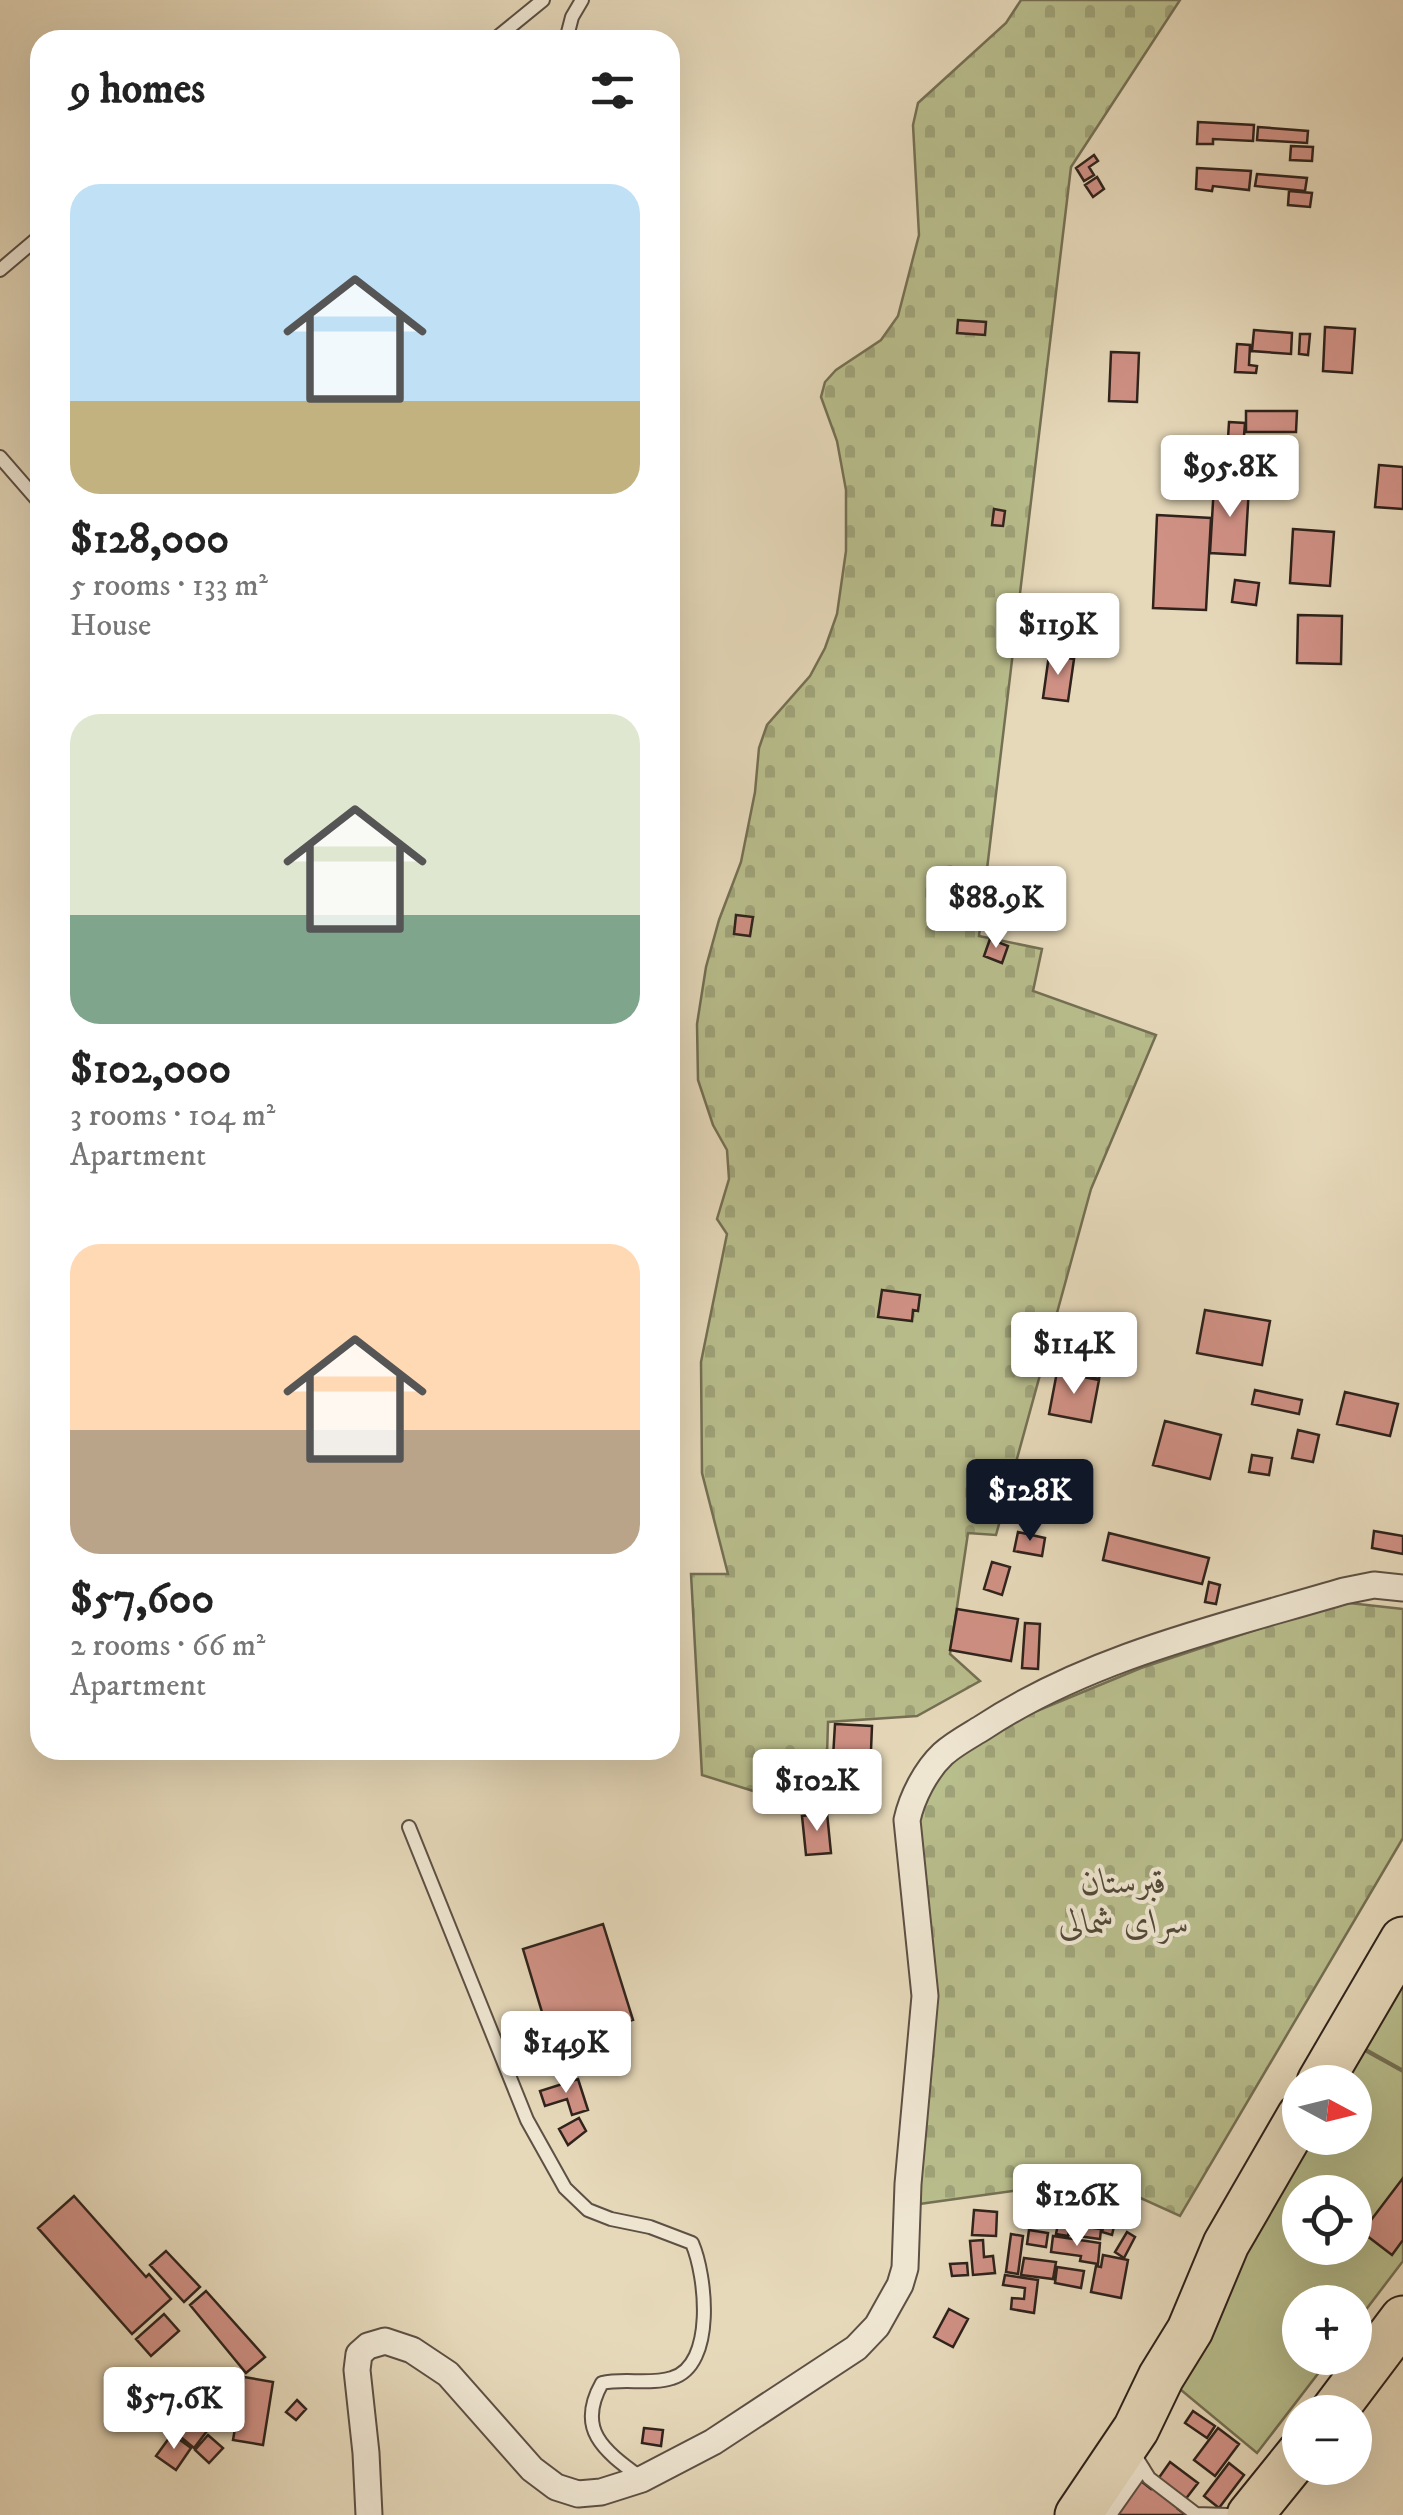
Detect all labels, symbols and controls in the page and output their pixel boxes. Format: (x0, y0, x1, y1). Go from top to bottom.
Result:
icon: filters (585, 63, 640, 118)
text: 9 homes (70, 64, 205, 116)
icon: home (265, 249, 445, 429)
pin: $95.8K (1149, 435, 1311, 520)
text: $95.8K (1183, 447, 1277, 487)
text: $128,000 (70, 514, 229, 566)
text: 5 rooms · 133 m² (70, 566, 268, 606)
pin: $119K (988, 593, 1128, 678)
text: $119K (1018, 605, 1098, 645)
text: House (70, 606, 151, 646)
icon: home (265, 779, 445, 959)
pin: $88.9K (915, 866, 1077, 951)
text: $88.9K (948, 878, 1044, 918)
text: $102,000 (70, 1044, 231, 1096)
text: 3 rooms · 104 m² (70, 1096, 275, 1136)
text: Apartment (70, 1136, 206, 1176)
icon: home (265, 1309, 445, 1489)
pin: $114K (1004, 1312, 1144, 1397)
text: $114K (1033, 1324, 1115, 1364)
pin: $128K (960, 1459, 1100, 1544)
text: $128K (988, 1471, 1072, 1511)
text: $57,600 (70, 1574, 214, 1626)
text: 2 rooms · 66 m² (70, 1626, 265, 1666)
text: Apartment (70, 1666, 206, 1706)
pin: $102K (747, 1749, 887, 1834)
text: $102K (775, 1761, 859, 1801)
park label: قبرستان سرای شمالی (1058, 1861, 1190, 1945)
pin: $149K (496, 2011, 636, 2096)
text: $149K (523, 2023, 609, 2063)
north arrow (1282, 2065, 1372, 2155)
map controls (1282, 2065, 1372, 2485)
pin: $126K (1007, 2164, 1147, 2249)
button: locate (1282, 2175, 1372, 2265)
text: $126K (1035, 2176, 1119, 2216)
button: + (1282, 2285, 1372, 2375)
pin: $57.6K (93, 2367, 255, 2452)
text: $57.6K (126, 2379, 222, 2419)
button: − (1282, 2395, 1372, 2485)

